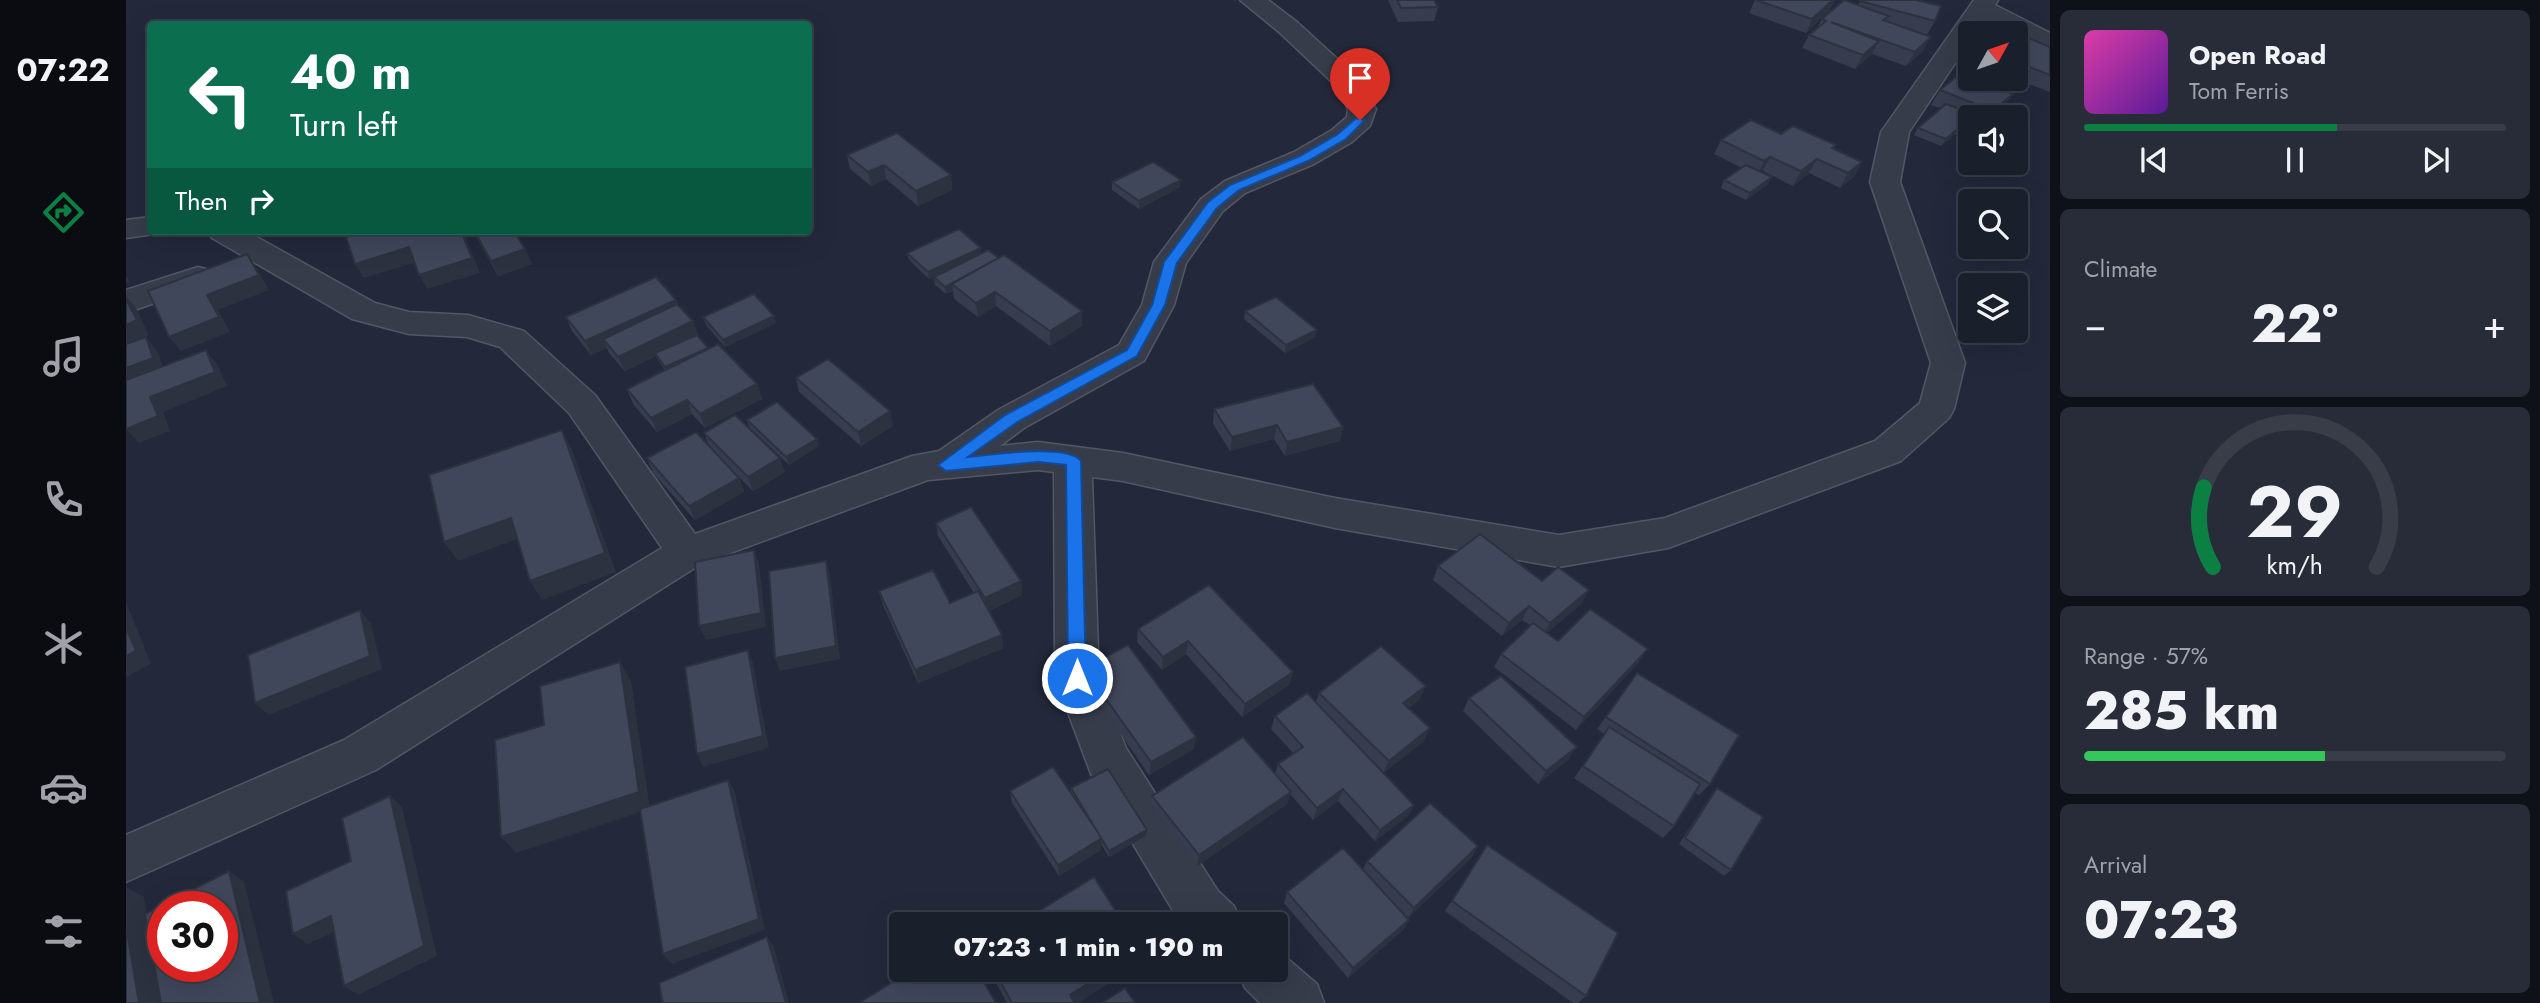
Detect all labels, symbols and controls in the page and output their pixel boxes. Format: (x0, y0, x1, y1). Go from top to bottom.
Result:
north arrow (1958, 21, 2028, 91)
map controls (1958, 21, 2028, 343)
text: Open Road (2189, 36, 2326, 74)
text: 40 m (290, 37, 412, 107)
text: 07:22 (17, 47, 109, 93)
pin (1330, 48, 1390, 120)
icon: left (175, 49, 266, 140)
icon: arrive (1341, 59, 1379, 97)
text: Tom Ferris (2189, 74, 2288, 108)
text: Turn left (290, 102, 397, 148)
button: sound (1958, 105, 2028, 175)
icon: previous (2135, 141, 2173, 179)
icon: pause (2276, 141, 2314, 179)
icon: next (2417, 141, 2455, 179)
text: Then (175, 182, 228, 220)
icon: right (242, 182, 280, 220)
icon: directions (39, 188, 88, 237)
button: search (1958, 189, 2028, 259)
text: Climate (2084, 252, 2157, 286)
button: layers (1958, 273, 2028, 343)
text: 22° (2251, 286, 2338, 362)
text: − (2084, 297, 2106, 352)
text: + (2483, 297, 2506, 352)
icon: music (39, 332, 88, 381)
text: 29 (2247, 460, 2343, 565)
icon: phone (39, 475, 88, 524)
text: km/h (2267, 547, 2323, 583)
icon: climate (39, 619, 88, 668)
text: Range · 57% (2084, 639, 2208, 673)
position arrow (1040, 641, 1114, 715)
text: 285 km (2084, 673, 2279, 749)
icon: car (39, 763, 88, 812)
text: Arrival (2084, 848, 2147, 882)
text: 07:23 (2084, 882, 2238, 958)
speed limit sign: 30 (147, 891, 238, 982)
icon: filters (39, 907, 88, 956)
text: 07:23 · 1 min · 190 m (953, 928, 1224, 966)

